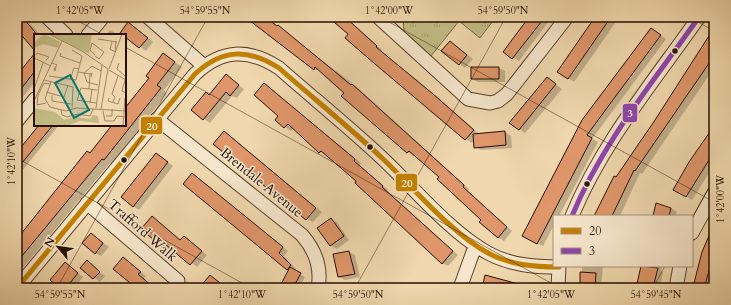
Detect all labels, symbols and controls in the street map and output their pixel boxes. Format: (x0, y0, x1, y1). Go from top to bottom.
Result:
text: 1°42'05"W (56, 4, 105, 18)
text: 54°59'55"N (180, 4, 231, 18)
text: 1°42'00"W (365, 4, 414, 18)
text: 54°59'50"N (478, 4, 529, 18)
inset map (34, 34, 126, 126)
unlabelled marker (670, 46, 680, 56)
line badge: 3 (622, 103, 638, 123)
text: 3 (627, 106, 633, 121)
line badge: 20 (140, 116, 163, 135)
text: 20 (146, 119, 158, 134)
text: 1°42'10"W (5, 136, 19, 185)
unlabelled marker (365, 142, 375, 152)
street label: Brendale Avenue (216, 143, 307, 222)
unlabelled marker (119, 155, 129, 165)
line badge: 20 (395, 173, 418, 192)
text: 1°42'00"W (714, 174, 728, 223)
text: 20 (401, 176, 413, 191)
unlabelled marker (582, 179, 592, 189)
street label: Trafford Walk (104, 195, 182, 266)
legend (553, 215, 693, 267)
text: 20 (589, 223, 601, 239)
north arrow (38, 227, 78, 267)
text: N (41, 234, 59, 250)
text: 3 (589, 243, 595, 259)
text: 54°59'55"N (35, 288, 86, 302)
text: 1°42'10"W (218, 288, 267, 302)
text: 54°59'50"N (333, 288, 384, 302)
text: 1°42'05"W (527, 288, 576, 302)
text: 54°59'45"N (631, 288, 682, 302)

